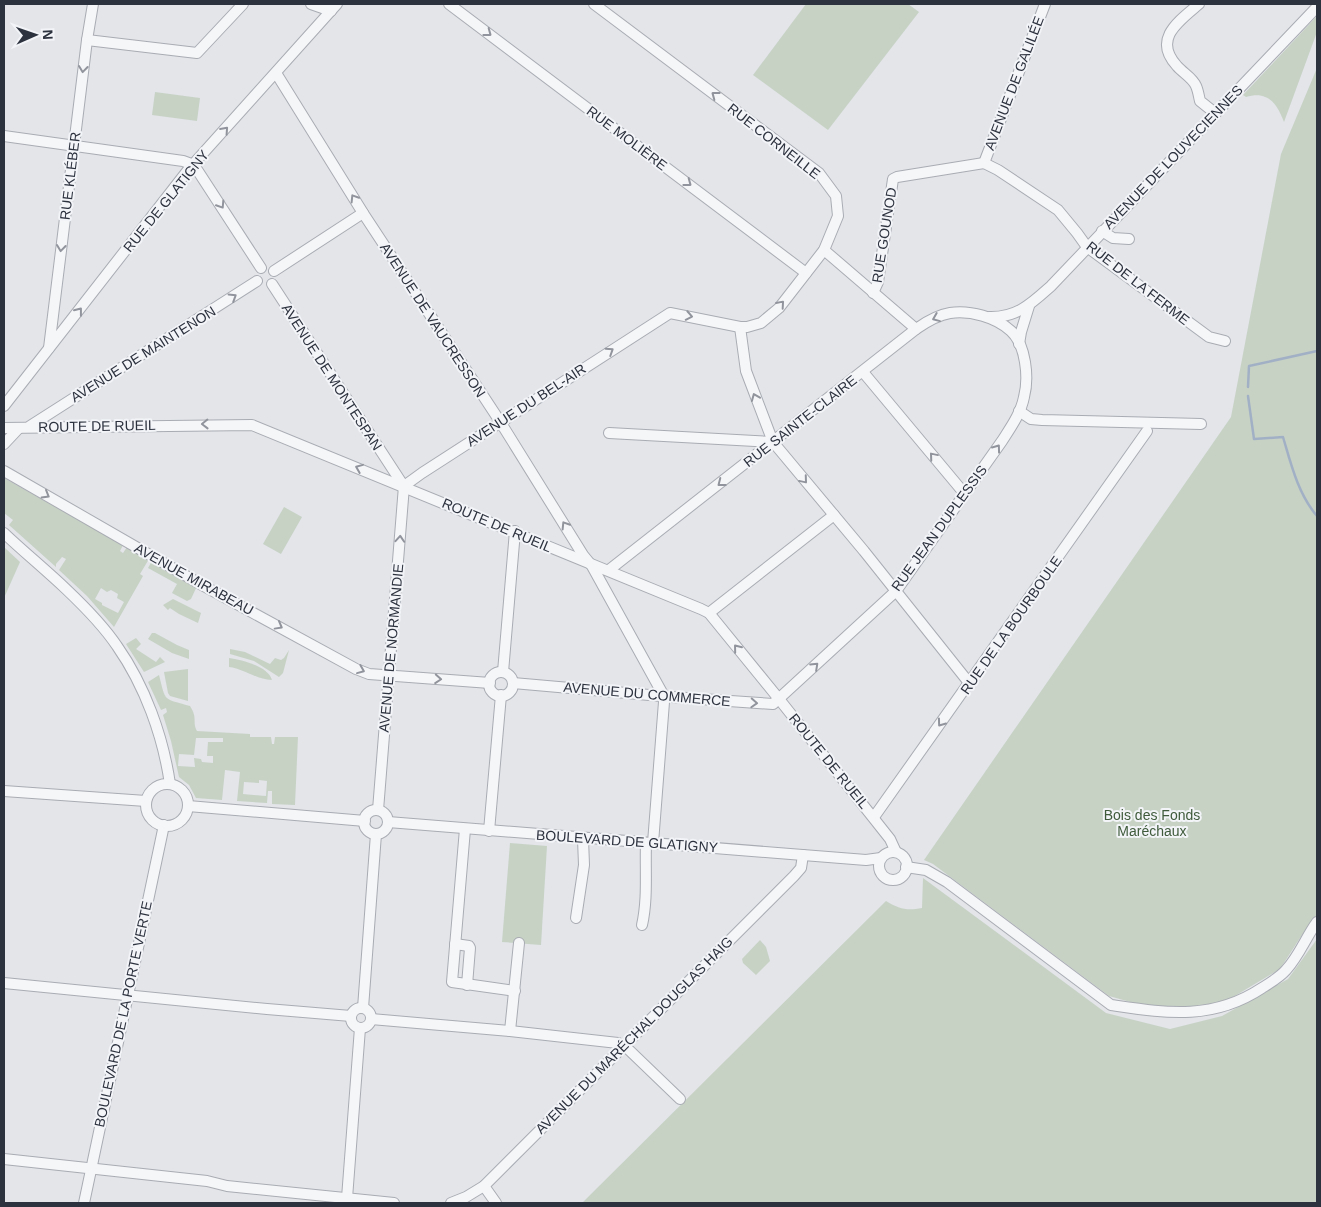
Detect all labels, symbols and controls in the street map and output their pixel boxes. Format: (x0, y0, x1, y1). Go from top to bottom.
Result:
north arrow (10, 10, 60, 60)
street label: AVENUE DE GALILÉE (981, 14, 1047, 152)
one-way arrow (482, 27, 492, 36)
text: N (40, 29, 56, 40)
one-way arrow (79, 65, 89, 74)
street label: AVENUE DE LOUVECIENNES (1100, 82, 1246, 232)
one-way arrow (712, 92, 721, 100)
street label: RUE CORNEILLE (725, 100, 823, 182)
street label: RUE MOLIÈRE (584, 103, 670, 173)
one-way arrow (219, 126, 228, 135)
street label: RUE KLÉBER (57, 131, 83, 221)
street label: RUE DE GLATIGNY (120, 146, 212, 255)
one-way arrow (682, 178, 691, 187)
street label: RUE GOUNOD (869, 186, 899, 284)
one-way arrow (351, 194, 360, 203)
one-way arrow (214, 200, 224, 209)
street label: RUE DE LA FERME (1083, 238, 1193, 328)
street label: AVENUE DE VAUCRESSON (377, 240, 489, 400)
one-way arrow (56, 244, 67, 252)
one-way arrow (227, 294, 236, 303)
street label: AVENUE DE MONTESPAN (279, 301, 385, 453)
one-way arrow (775, 301, 784, 310)
street label: AVENUE DE MAINTENON (68, 303, 218, 405)
one-way arrow (73, 307, 82, 316)
one-way arrow (685, 311, 694, 321)
one-way arrow (932, 312, 941, 322)
one-way arrow (604, 348, 613, 357)
street label: AVENUE DU BEL-AIR (463, 360, 589, 450)
street label: RUE SAINTE-CLAIRE (740, 372, 860, 470)
one-way arrow (751, 393, 761, 402)
street label: ROUTE DE RUEIL (38, 417, 156, 435)
one-way arrow (201, 419, 208, 429)
one-way arrow (991, 444, 1000, 454)
one-way arrow (929, 452, 938, 461)
street label: RUE JEAN DUPLESSIS (888, 462, 990, 594)
one-way arrow (355, 464, 363, 474)
one-way arrow (799, 474, 808, 483)
one-way arrow (717, 477, 726, 486)
one-way arrow (41, 489, 50, 499)
street label: ROUTE DE RUEIL (440, 495, 554, 555)
one-way arrow (562, 522, 572, 531)
one-way arrow (394, 535, 405, 543)
street label: AVENUE MIRABEAU (132, 540, 256, 618)
street label: RUE DE LA BOURBOULE (957, 553, 1065, 697)
street label: AVENUE DE NORMANDIE (376, 563, 406, 733)
one-way arrow (274, 620, 283, 630)
one-way arrow (734, 644, 743, 653)
one-way arrow (810, 663, 819, 672)
one-way arrow (356, 664, 364, 674)
one-way arrow (434, 673, 442, 684)
street label: AVENUE DU COMMERCE (563, 679, 731, 709)
one-way arrow (750, 697, 758, 708)
street label: ROUTE DE RUEIL (786, 710, 872, 812)
one-way arrow (938, 717, 947, 727)
park label: Bois des Fonds Maréchaux (1104, 807, 1200, 839)
street label: BOULEVARD DE GLATIGNY (536, 827, 719, 855)
street label: BOULEVARD DE LA PORTE VERTE (91, 899, 155, 1129)
street label: AVENUE DU MARÉCHAL DOUGLAS HAIG (532, 933, 736, 1137)

